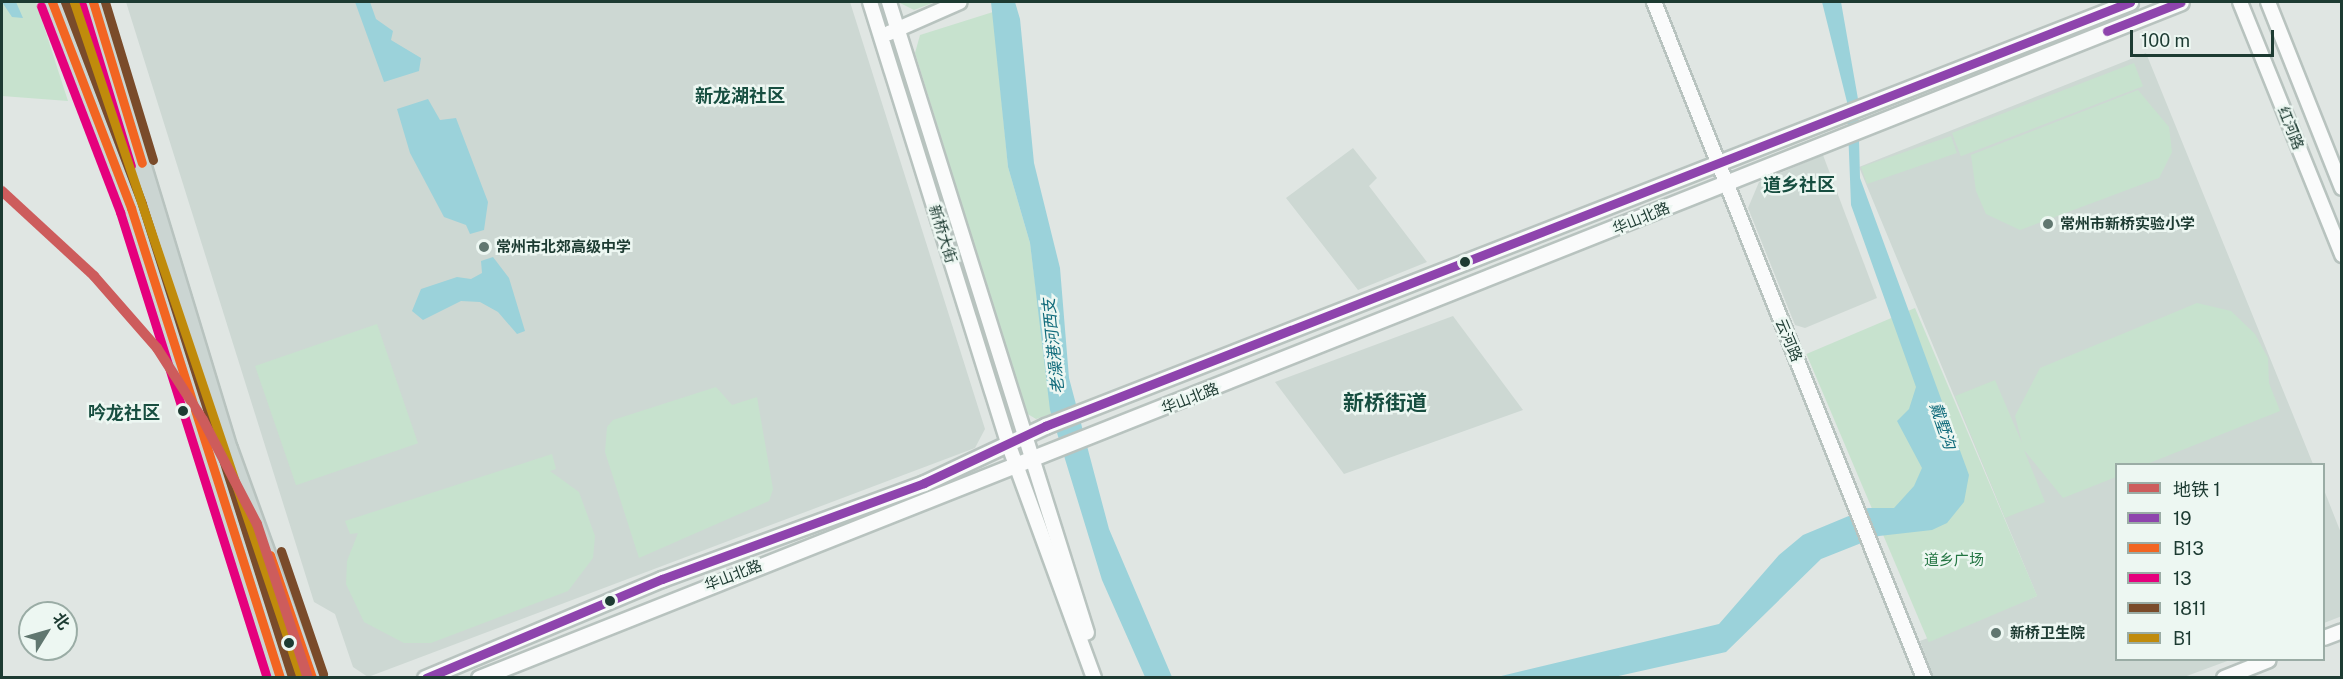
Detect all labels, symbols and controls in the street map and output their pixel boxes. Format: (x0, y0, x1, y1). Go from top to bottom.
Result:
scale bar (2133, 18, 2277, 56)
text: 100 m (2141, 30, 2190, 51)
district label: 新龙湖社区 (695, 85, 785, 107)
street label: 红河路 (2274, 104, 2308, 152)
district label: 道乡社区 (1763, 174, 1835, 196)
street label: 华山北路 (1610, 198, 1672, 238)
street label: 新桥大街 (926, 203, 960, 265)
place label: 常州市新桥实验小学 (2060, 215, 2195, 233)
marker: 常州市新桥实验小学 (2041, 217, 2055, 231)
place label: 常州市北郊高级中学 (496, 238, 631, 256)
marker: 常州市北郊高级中学 (477, 240, 491, 254)
unlabelled marker (1459, 256, 1471, 268)
water label: 老澡港河西支 (1039, 297, 1069, 395)
street label: 云河路 (1772, 316, 1806, 364)
street label: 华山北路 (1159, 379, 1221, 417)
district label: 新桥街道 (1343, 390, 1427, 416)
water label: 戴墅沟 (1925, 400, 1959, 452)
district label: 吟龙社区 (88, 402, 160, 424)
unlabelled marker (177, 405, 189, 417)
legend (2115, 463, 2325, 661)
text: 地铁 1 (2173, 479, 2221, 500)
text: 19 (2173, 508, 2192, 529)
text: B13 (2173, 538, 2204, 559)
park label: 道乡广场 (1924, 551, 1984, 569)
street label: 华山北路 (702, 556, 764, 594)
text: 13 (2173, 568, 2192, 589)
unlabelled marker (604, 595, 616, 607)
text: 1811 (2173, 598, 2207, 619)
north arrow (18, 601, 78, 661)
text: 北 (49, 609, 74, 633)
marker: 新桥卫生院 (1987, 624, 2005, 642)
place label: 新桥卫生院 (2010, 624, 2085, 642)
text: B1 (2173, 628, 2192, 649)
unlabelled marker (283, 637, 295, 649)

